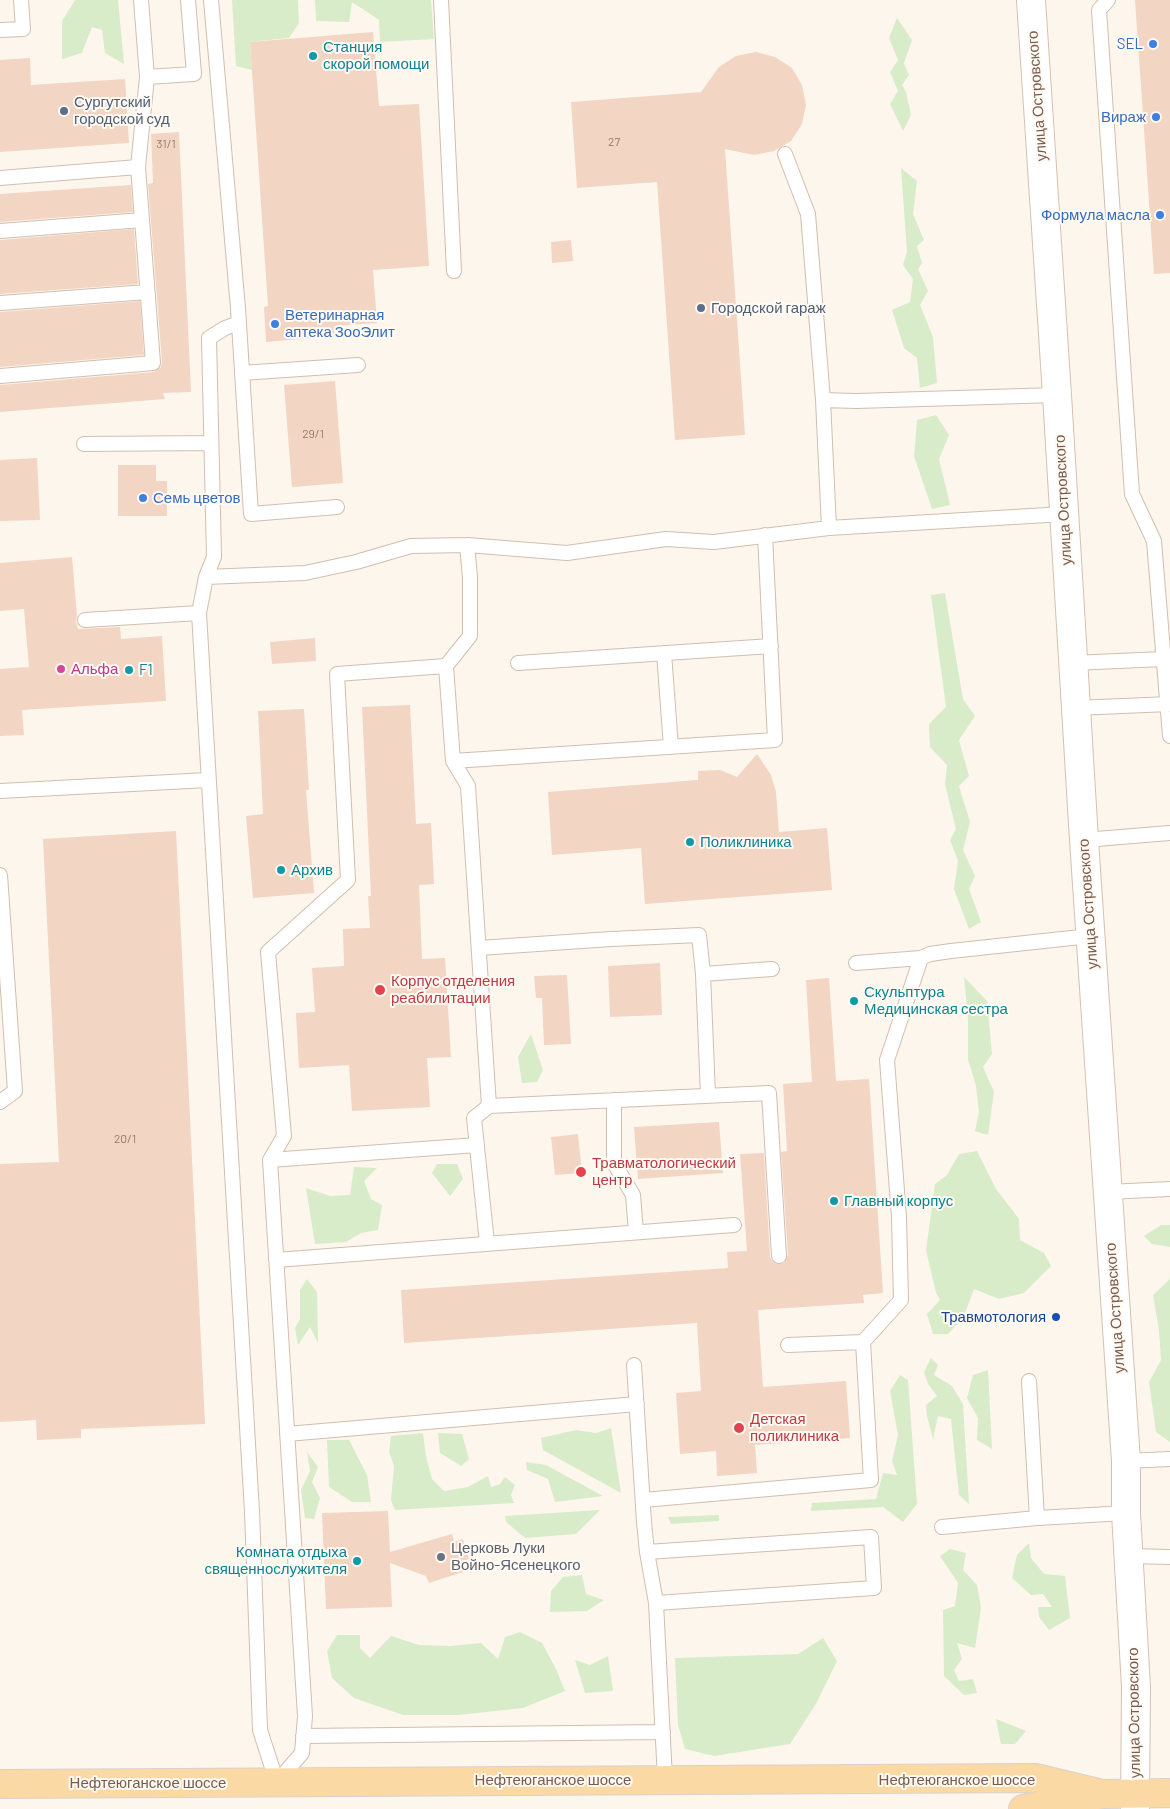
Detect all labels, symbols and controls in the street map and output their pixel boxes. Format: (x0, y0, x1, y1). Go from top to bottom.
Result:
street label: улица Островского (1023, 30, 1051, 162)
place label: SEL (1117, 35, 1143, 53)
place label: Станция скорой помощи (323, 38, 429, 73)
marker: SEL (1147, 38, 1159, 50)
marker: Станция скорой помощи (307, 50, 319, 62)
place label: Сургутский городской суд (74, 93, 170, 128)
marker: Сургутский городской суд (58, 105, 70, 117)
place label: Вираж (1101, 108, 1146, 126)
marker: Вираж (1150, 111, 1162, 123)
house number: 27 (608, 135, 620, 149)
house number: 31/1 (156, 137, 176, 151)
place label: Формула масла (1041, 206, 1150, 224)
marker: Формула масла (1154, 209, 1166, 221)
place label: Городской гараж (711, 299, 826, 317)
marker: Городской гараж (695, 302, 707, 314)
place label: Ветеринарная аптека ЗооЭлит (285, 306, 395, 341)
marker: Ветеринарная аптека ЗооЭлит (269, 318, 281, 330)
house number: 29/1 (302, 427, 324, 441)
street label: улица Островского (1051, 434, 1075, 566)
place label: Семь цветов (153, 489, 241, 507)
marker: Семь цветов (137, 492, 149, 504)
place label: Альфа (71, 660, 118, 678)
place label: F1 (139, 661, 153, 679)
marker: Альфа (55, 663, 67, 675)
marker: F1 (123, 664, 135, 676)
place label: Поликлиника (700, 833, 792, 851)
marker: Поликлиника (684, 836, 696, 848)
street label: улица Островского (1074, 838, 1102, 970)
place label: Архив (291, 861, 333, 879)
marker: Архив (275, 864, 287, 876)
place label: Корпус отделения реабилитации (391, 972, 515, 1007)
marker: Корпус отделения реабилитации (373, 983, 387, 997)
place label: Скульптура Медицинская сестра (864, 983, 1008, 1018)
marker: Скульптура Медицинская сестра (848, 995, 860, 1007)
house number: 20/1 (114, 1132, 136, 1146)
place label: Травматологический центр (592, 1154, 736, 1189)
marker: Травматологический центр (574, 1165, 588, 1179)
place label: Главный корпус (844, 1192, 953, 1210)
marker: Главный корпус (828, 1195, 840, 1207)
street label: улица Островского (1101, 1242, 1129, 1374)
place label: Травмотология (941, 1308, 1046, 1326)
marker: Травмотология (1050, 1311, 1062, 1323)
place label: Детская поликлиника (750, 1410, 839, 1445)
marker: Детская поликлиника (732, 1421, 746, 1435)
place label: Церковь Луки Войно-Ясенецкого (451, 1539, 581, 1574)
place label: Комната отдыха священнослужителя (204, 1543, 347, 1578)
marker: Церковь Луки Войно-Ясенецкого (435, 1551, 447, 1563)
marker: Комната отдыха священнослужителя (351, 1555, 363, 1567)
street label: улица Островского (1124, 1647, 1144, 1779)
street label: Нефтеюганское шоссе (475, 1771, 631, 1789)
street label: Нефтеюганское шоссе (879, 1771, 1035, 1789)
street label: Нефтеюганское шоссе (70, 1774, 226, 1792)

